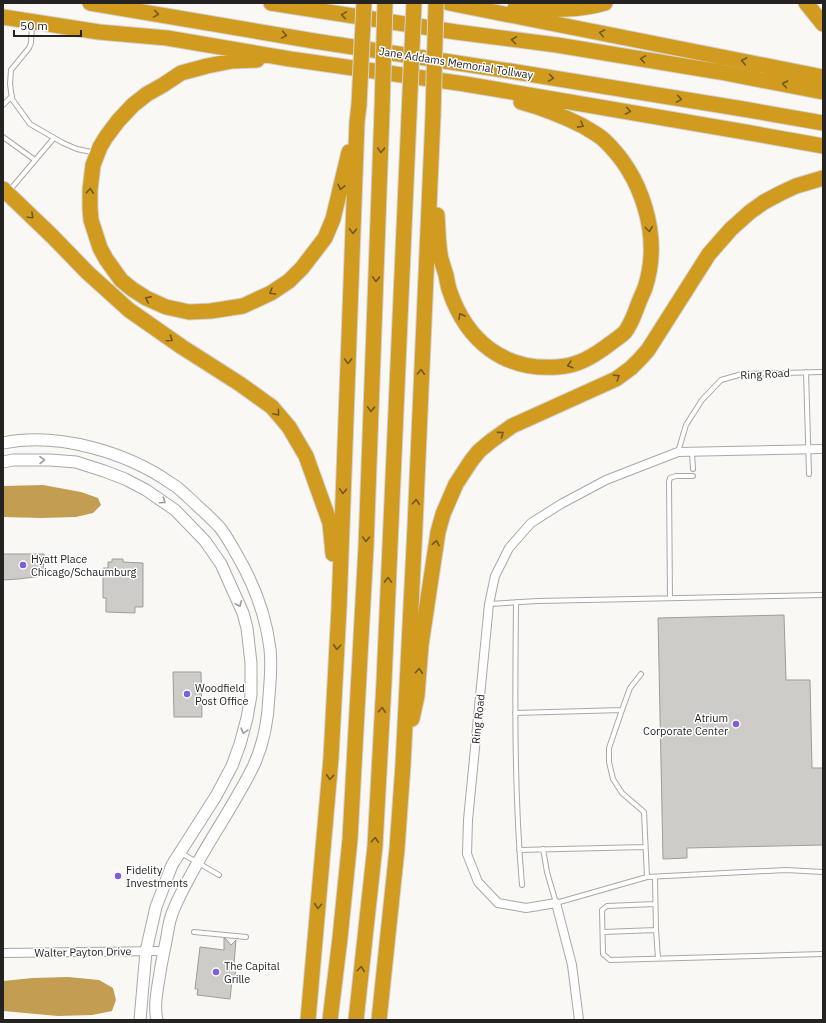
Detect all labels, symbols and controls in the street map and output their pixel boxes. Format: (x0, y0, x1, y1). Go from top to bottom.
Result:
one-way arrow (153, 9, 159, 18)
one-way arrow (341, 11, 347, 20)
scale bar (14, 12, 81, 38)
text: 50 m (20, 18, 48, 33)
one-way arrow (599, 29, 605, 38)
one-way arrow (281, 31, 287, 39)
one-way arrow (511, 36, 517, 45)
street label: Jane Addams Memorial Tollway (378, 44, 535, 82)
one-way arrow (640, 55, 646, 64)
one-way arrow (740, 57, 747, 66)
one-way arrow (548, 73, 554, 81)
one-way arrow (782, 81, 788, 89)
one-way arrow (676, 94, 682, 102)
one-way arrow (625, 107, 631, 115)
one-way arrow (576, 121, 584, 128)
one-way arrow (376, 147, 385, 153)
one-way arrow (337, 183, 346, 190)
one-way arrow (86, 188, 95, 194)
one-way arrow (26, 211, 34, 219)
one-way arrow (644, 226, 653, 233)
one-way arrow (349, 228, 357, 234)
one-way arrow (372, 276, 380, 282)
one-way arrow (269, 287, 276, 294)
one-way arrow (145, 296, 152, 303)
one-way arrow (458, 312, 465, 320)
one-way arrow (166, 334, 173, 341)
one-way arrow (344, 358, 352, 364)
one-way arrow (567, 360, 574, 369)
street label: Ring Road (740, 366, 790, 382)
one-way arrow (417, 369, 426, 375)
one-way arrow (613, 375, 620, 382)
one-way arrow (367, 406, 375, 412)
one-way arrow (272, 408, 279, 416)
one-way arrow (496, 432, 503, 439)
one-way arrow (39, 456, 45, 464)
one-way arrow (339, 488, 348, 494)
one-way arrow (158, 497, 165, 504)
one-way arrow (411, 499, 420, 505)
one-way arrow (362, 536, 370, 542)
one-way arrow (432, 540, 440, 546)
place label: Hyatt Place Chicago/Schaumburg (31, 552, 136, 579)
marker: Hyatt Place Chicago/Schaumburg (18, 560, 28, 570)
one-way arrow (384, 577, 393, 583)
one-way arrow (234, 599, 242, 607)
one-way arrow (332, 644, 341, 650)
one-way arrow (414, 668, 423, 674)
place label: Woodfield Post Office (195, 681, 248, 708)
marker: Woodfield Post Office (182, 689, 192, 699)
street label: Ring Road (468, 694, 488, 744)
one-way arrow (378, 707, 387, 713)
place label: Atrium Corporate Center (643, 711, 728, 738)
marker: Atrium Corporate Center (731, 719, 741, 729)
one-way arrow (240, 727, 249, 734)
one-way arrow (325, 774, 334, 780)
one-way arrow (371, 837, 380, 843)
place label: Fidelity Investments (126, 863, 188, 890)
marker: Fidelity Investments (113, 871, 123, 881)
one-way arrow (314, 903, 323, 910)
street label: Walter Payton Drive (34, 944, 132, 960)
place label: The Capital Grille (224, 959, 280, 986)
one-way arrow (357, 966, 366, 972)
marker: The Capital Grille (211, 967, 221, 977)

